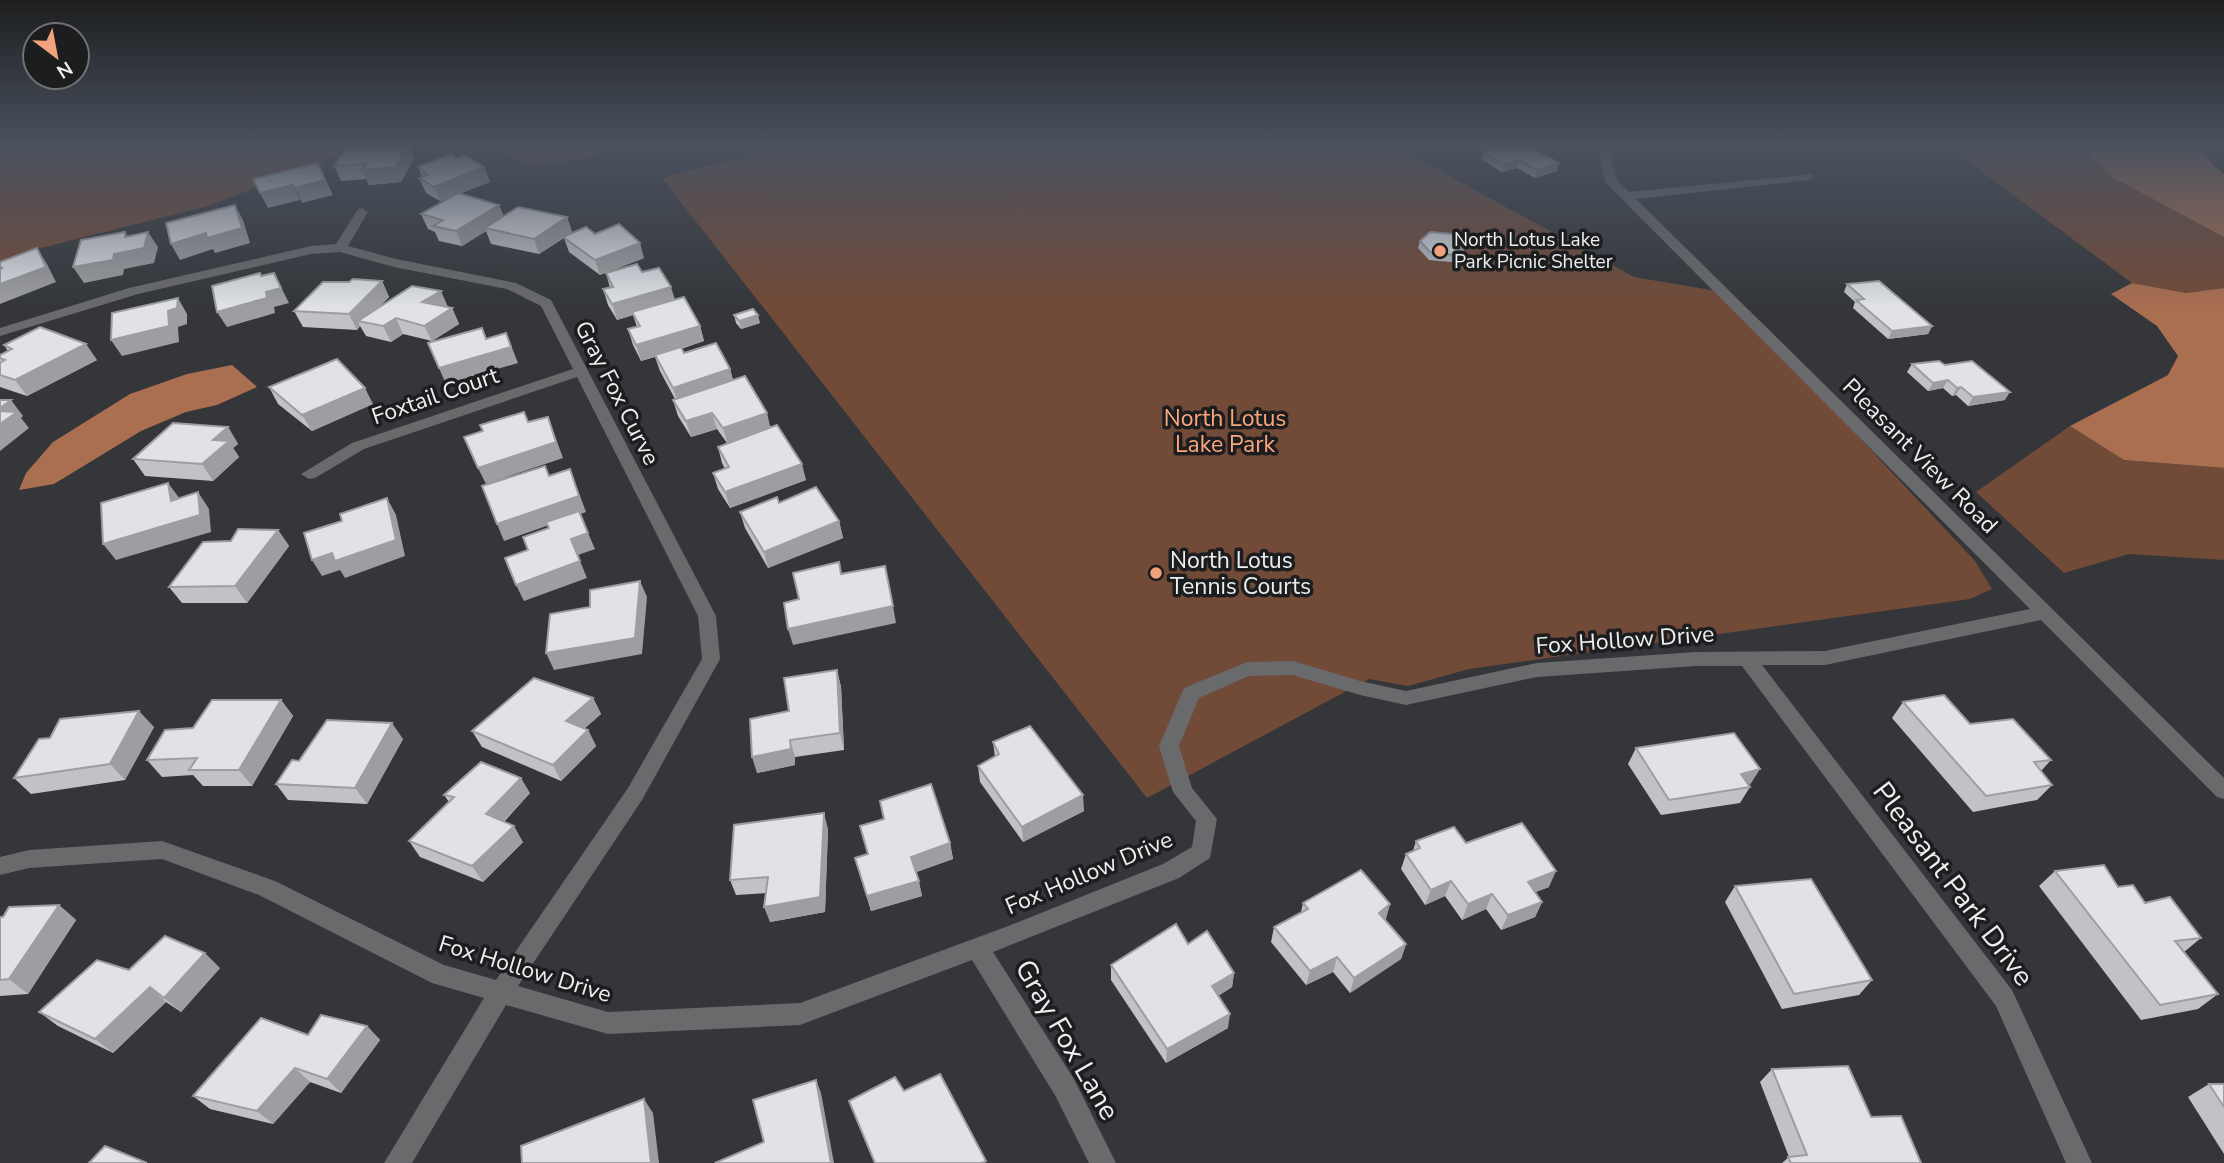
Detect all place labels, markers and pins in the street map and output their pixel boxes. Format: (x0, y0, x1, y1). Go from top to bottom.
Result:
place label: North Lotus Lake Park Picnic Shelter (1454, 227, 1613, 275)
marker: North Lotus Lake Park Picnic Shelter (1432, 243, 1448, 259)
place label: North Lotus Tennis Courts (1170, 545, 1311, 602)
marker: North Lotus Tennis Courts (1148, 565, 1164, 581)

